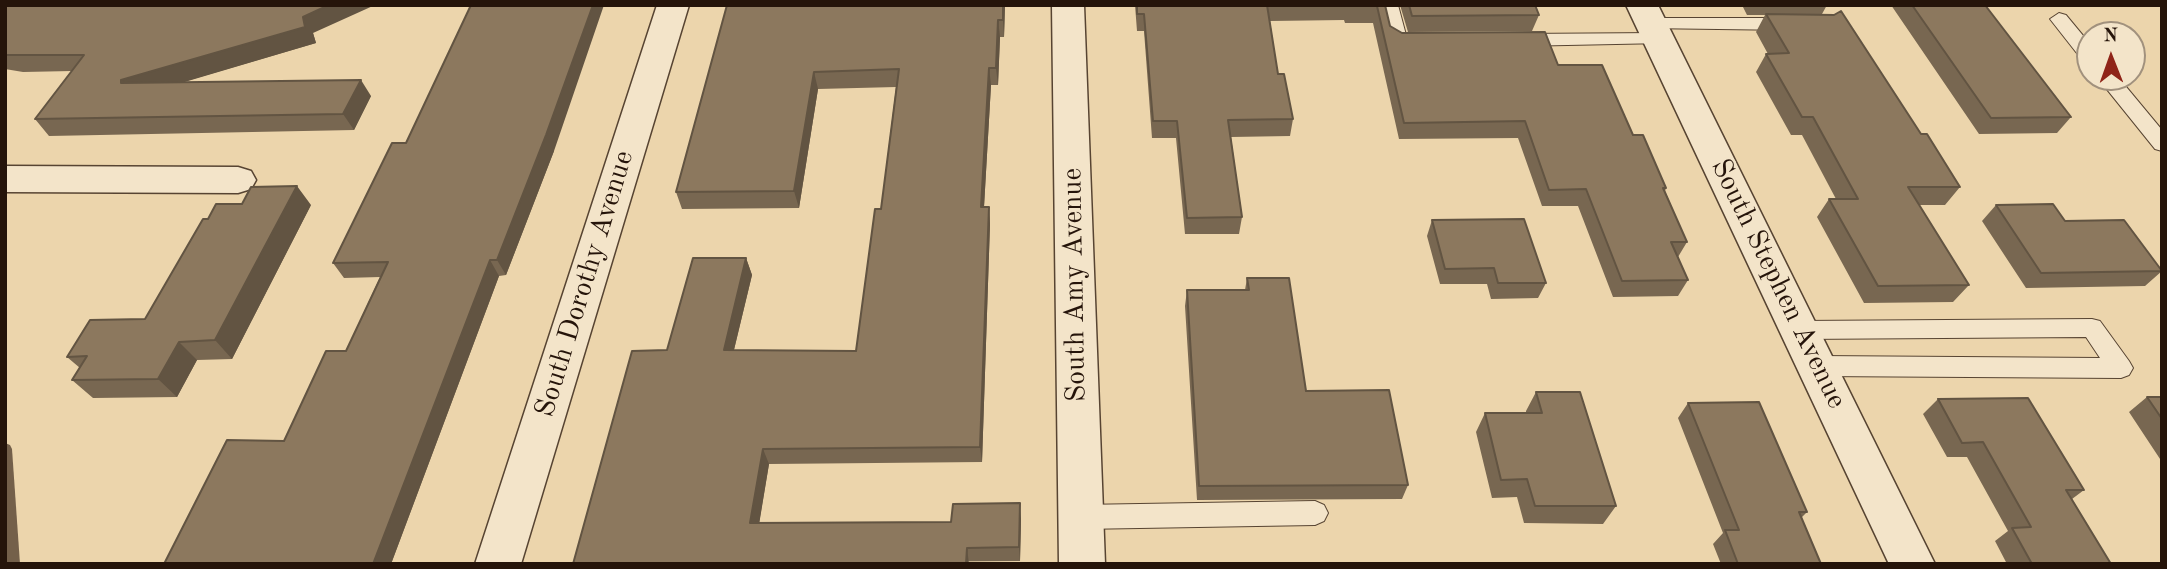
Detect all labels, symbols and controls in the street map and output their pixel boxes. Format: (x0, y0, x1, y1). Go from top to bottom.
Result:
north arrow (2076, 21, 2146, 91)
text: N (2103, 27, 2118, 46)
street label: South Dorothy Avenue (528, 147, 642, 421)
street label: South Stephen Avenue (1703, 154, 1853, 414)
street label: South Amy Avenue (1056, 168, 1094, 402)

